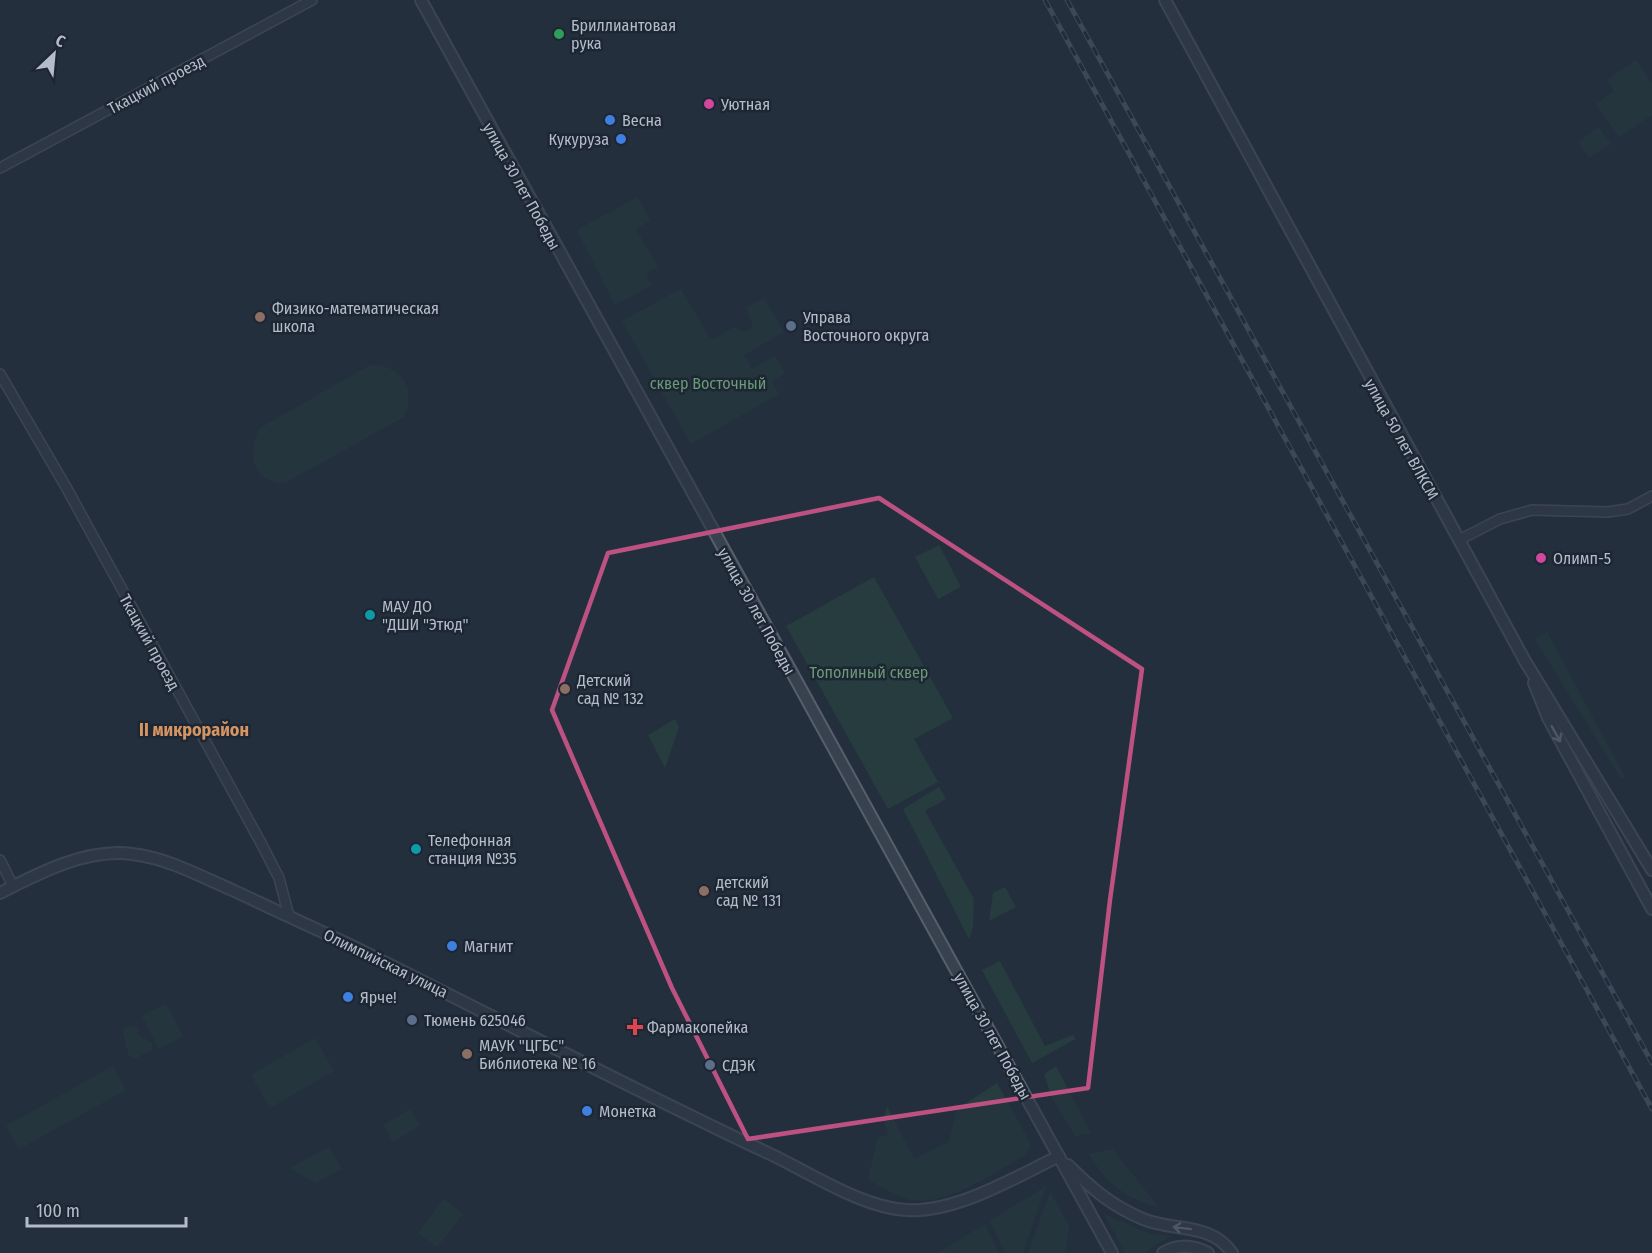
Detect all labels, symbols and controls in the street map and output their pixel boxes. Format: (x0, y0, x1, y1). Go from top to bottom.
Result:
place label: Бриллиантовая рука (571, 16, 676, 53)
north arrow (24, 24, 84, 84)
marker: Бриллиантовая рука (552, 27, 566, 41)
text: С (52, 31, 69, 52)
street label: Ткацкий проезд (105, 51, 208, 118)
place label: Уютная (720, 95, 770, 114)
marker: Уютная (702, 97, 716, 111)
place label: Весна (622, 111, 662, 130)
marker: Весна (603, 113, 617, 127)
street label: улица 30 лет Победы (479, 120, 564, 253)
place label: Кукуруза (549, 130, 609, 149)
marker: Кукуруза (614, 132, 628, 146)
place label: Физико-математическая школа (272, 299, 439, 336)
place label: Управа Восточного округа (802, 308, 929, 345)
marker: Физико-математическая школа (253, 310, 267, 324)
marker: Управа Восточного округа (784, 319, 798, 333)
park label: сквер Восточный (650, 374, 766, 393)
street label: улица 50 лет ВЛКСМ (1360, 375, 1443, 503)
street label: улица 30 лет Победы (714, 545, 799, 678)
place label: Олимп-5 (1553, 549, 1611, 568)
marker: Олимп-5 (1534, 551, 1548, 565)
street label: Ткацкий проезд (115, 591, 184, 694)
place label: МАУ ДО "ДШИ "Этюд" (382, 597, 469, 634)
marker: МАУ ДО "ДШИ "Этюд" (363, 608, 377, 622)
park label: Тополиный сквер (810, 663, 928, 682)
place label: Детский сад № 132 (576, 671, 644, 708)
marker: Детский сад № 132 (558, 682, 572, 696)
district label: II микрорайон (139, 719, 249, 741)
one-way arrow (1551, 724, 1562, 742)
place label: Телефонная станция №35 (428, 831, 517, 868)
marker: Телефонная станция №35 (409, 842, 423, 856)
place label: детский сад № 131 (716, 873, 782, 910)
marker: детский сад № 131 (697, 884, 711, 898)
street label: Олимпийская улица (321, 925, 451, 1002)
place label: Магнит (464, 937, 514, 956)
marker: Магнит (445, 939, 459, 953)
street label: улица 30 лет Победы (950, 970, 1035, 1103)
place label: Ярче! (360, 988, 397, 1007)
marker: Ярче! (341, 990, 355, 1004)
place label: Тюмень 625046 (424, 1011, 526, 1030)
marker: Тюмень 625046 (405, 1013, 419, 1027)
place label: Фармакопейка (647, 1018, 749, 1037)
marker: Фармакопейка (628, 1020, 642, 1034)
place label: МАУК "ЦГБС" Библиотека № 16 (479, 1036, 596, 1073)
marker: МАУК "ЦГБС" Библиотека № 16 (460, 1047, 474, 1061)
place label: СДЭК (722, 1056, 756, 1075)
marker: СДЭК (703, 1058, 717, 1072)
place label: Монетка (599, 1102, 657, 1121)
marker: Монетка (580, 1104, 594, 1118)
scale bar (27, 1190, 186, 1228)
text: 100 m (36, 1200, 80, 1222)
one-way arrow (1173, 1222, 1192, 1233)

